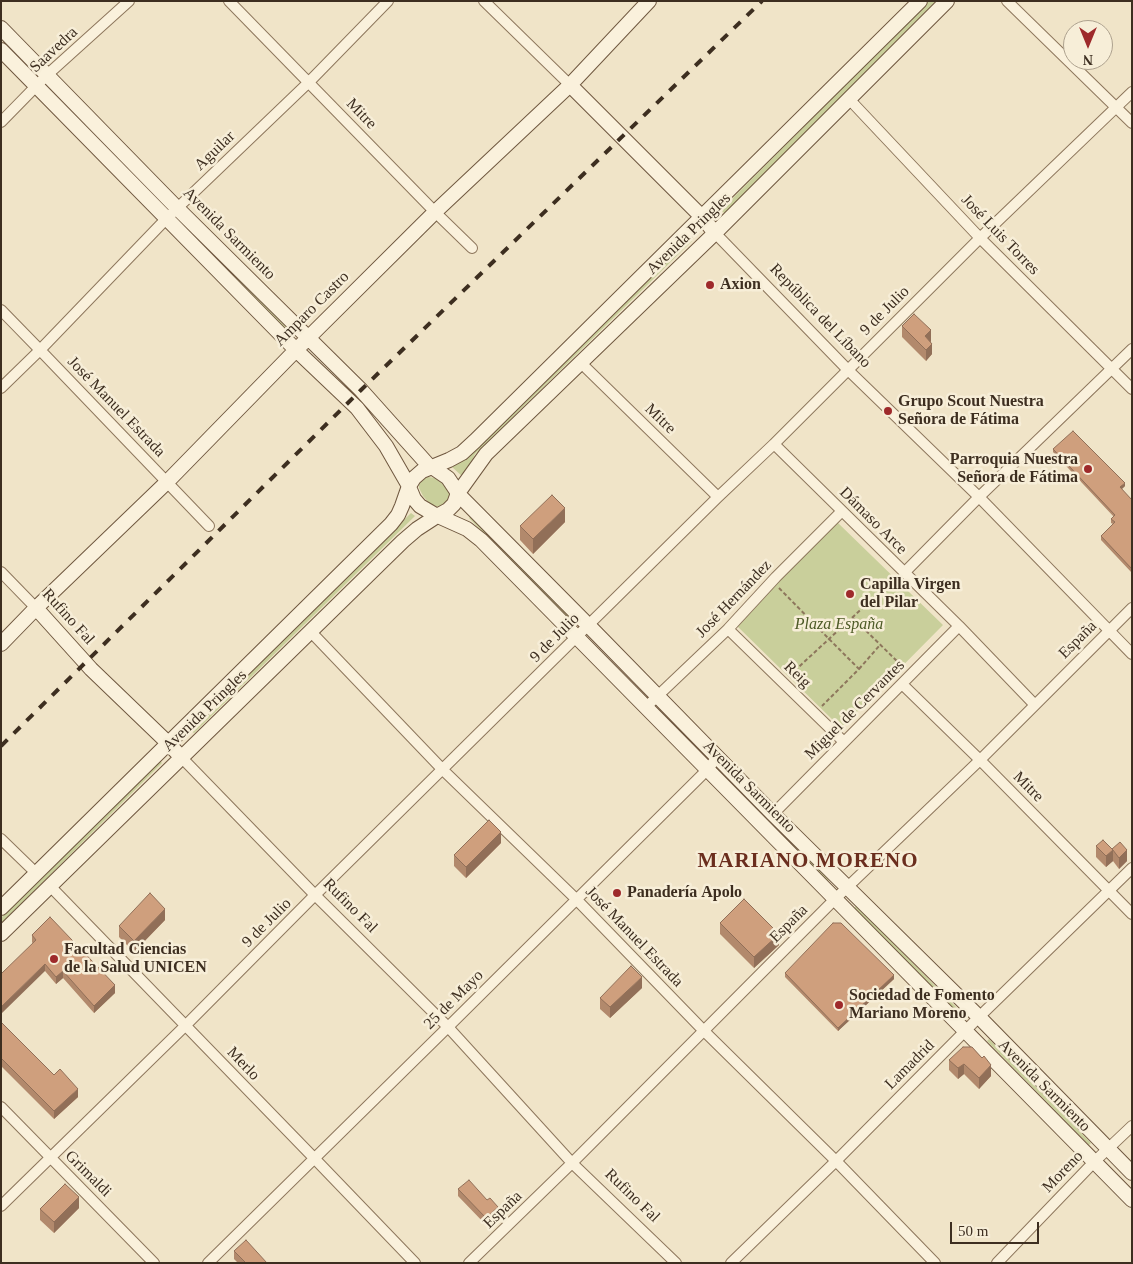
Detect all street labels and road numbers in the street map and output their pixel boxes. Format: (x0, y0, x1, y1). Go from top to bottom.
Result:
street label: Saavedra (26, 23, 82, 77)
street label: Mitre (342, 95, 380, 133)
street label: Aguilar (191, 127, 239, 175)
street label: Avenida Sarmiento (179, 184, 279, 284)
street label: Avenida Pringles (643, 189, 735, 279)
street label: José Luis Torres (957, 191, 1043, 279)
street label: República del Líbano (765, 260, 875, 372)
street label: Amparo Castro (270, 267, 354, 351)
street label: 9 de Julio (856, 282, 914, 340)
street label: José Manuel Estrada (63, 353, 169, 461)
street label: Mitre (641, 400, 679, 438)
street label: Dámaso Arce (835, 483, 911, 559)
street label: José Hernández (692, 556, 776, 642)
street label: Rufino Fal (38, 585, 98, 649)
street label: 9 de Julio (526, 609, 584, 667)
street label: España (1055, 617, 1101, 663)
street label: Miguel de Cervantes (801, 656, 909, 764)
street label: Reig (779, 658, 815, 692)
street label: Avenida Pringles (159, 666, 251, 756)
street label: Avenida Sarmiento (699, 737, 799, 837)
street label: Mitre (1009, 768, 1047, 806)
street label: Rufino Fal (319, 875, 381, 937)
street label: José Manuel Estrada (581, 883, 687, 991)
street label: 9 de Julio (238, 894, 296, 952)
street label: España (766, 901, 812, 947)
street label: 25 de Mayo (420, 966, 488, 1034)
street label: Lamadrid (881, 1036, 939, 1094)
street label: Avenida Sarmiento (994, 1036, 1094, 1136)
street label: Merlo (223, 1043, 263, 1085)
street label: Grimaldi (61, 1147, 115, 1201)
street label: Moreno (1038, 1147, 1088, 1197)
street label: Rufino Fal (601, 1165, 663, 1227)
street label: España (480, 1187, 526, 1233)

